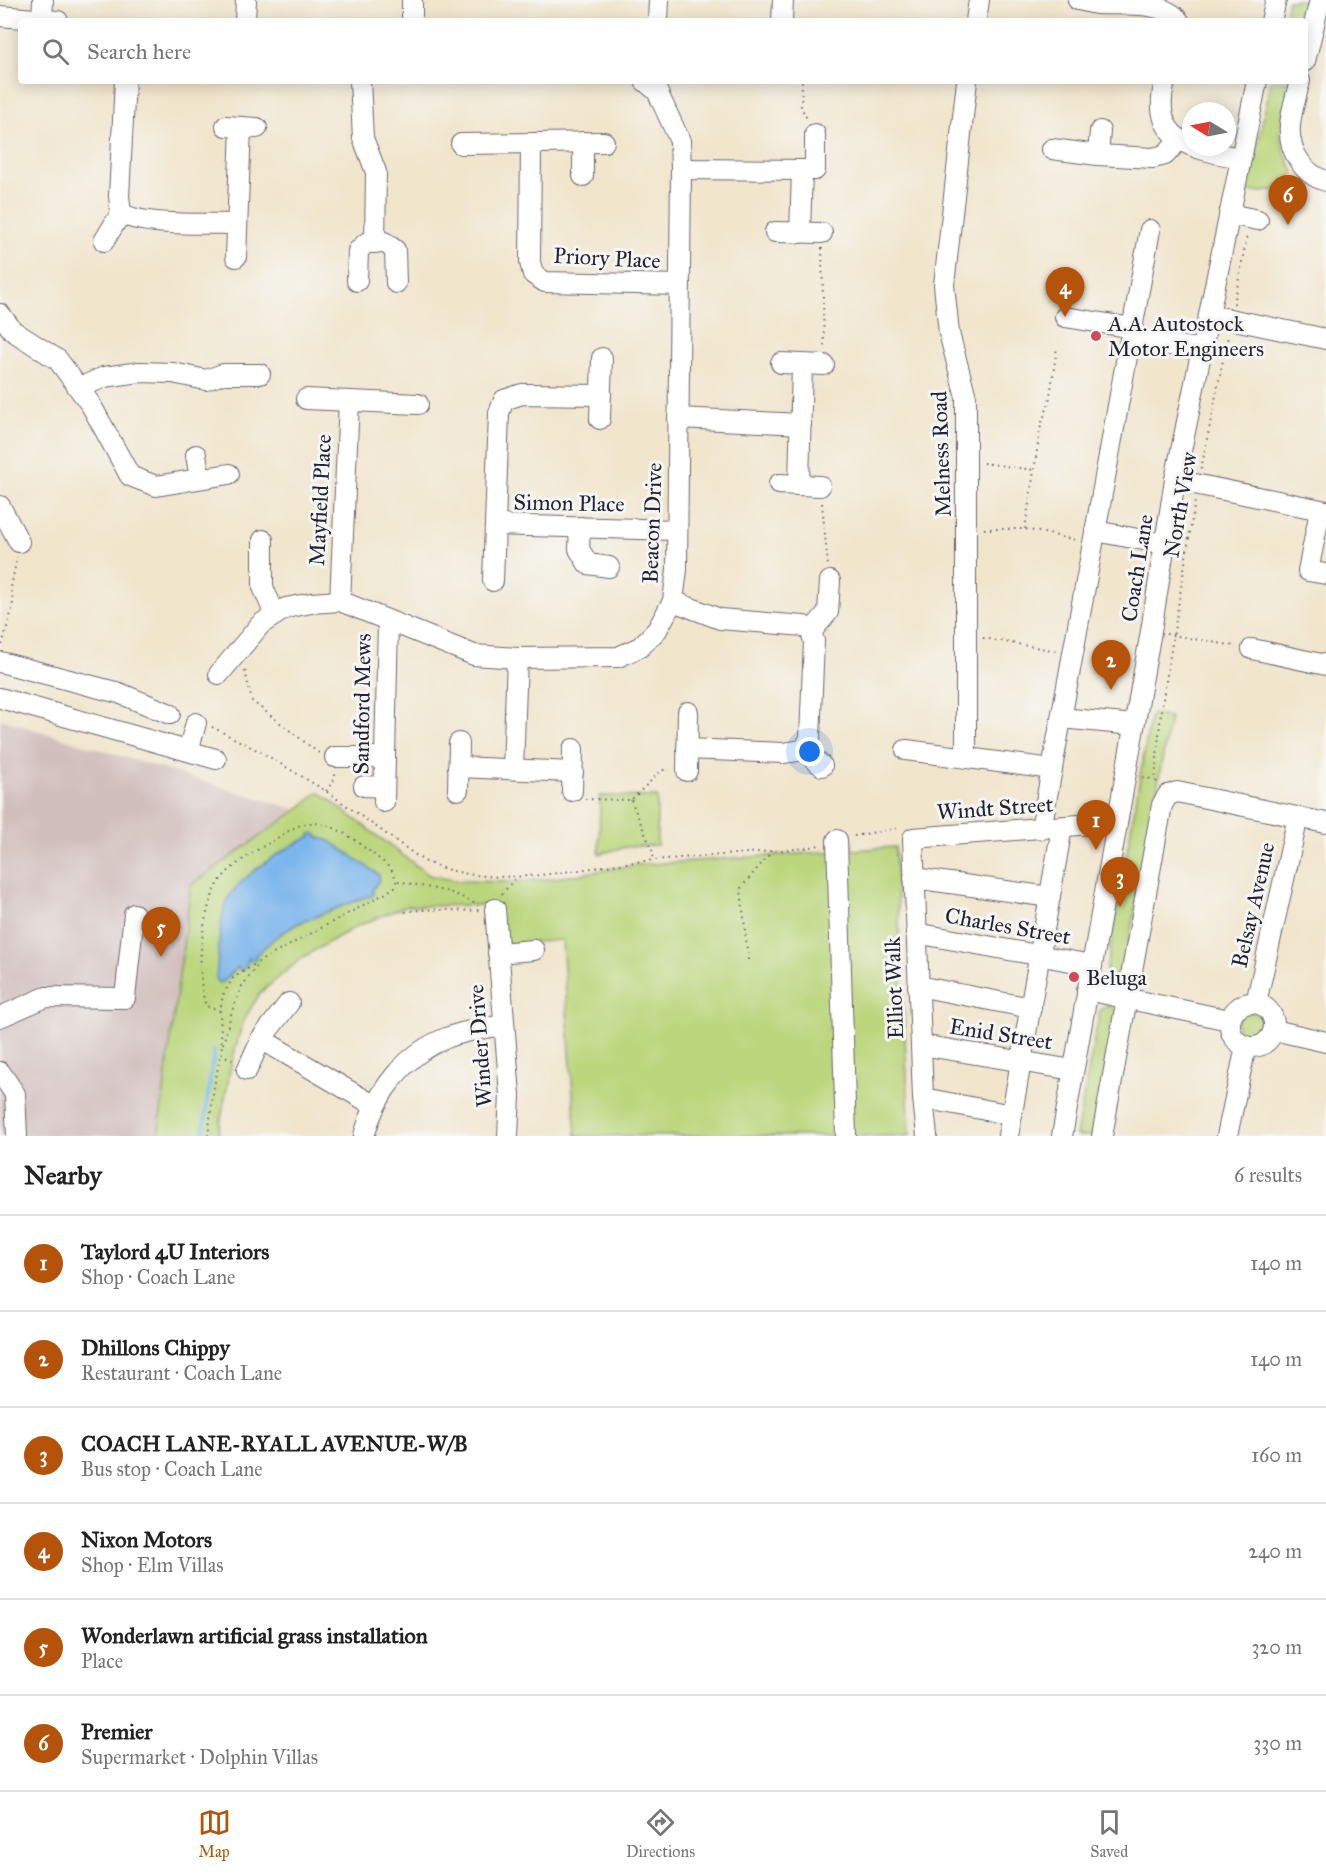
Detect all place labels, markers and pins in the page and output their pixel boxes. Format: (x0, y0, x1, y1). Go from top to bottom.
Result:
pin: 6 (1268, 176, 1308, 225)
pin: 4 (1046, 268, 1084, 317)
place label: A.A. Autostock Motor Engineers (1107, 310, 1264, 362)
marker: A.A. Autostock Motor Engineers (1089, 329, 1103, 343)
pin: 2 (1092, 640, 1130, 690)
pin: 1 (1076, 800, 1116, 850)
pin: 3 (1100, 858, 1140, 907)
pin: 5 (142, 908, 180, 957)
place label: Beluga (1086, 964, 1148, 991)
marker: Beluga (1067, 970, 1081, 984)

